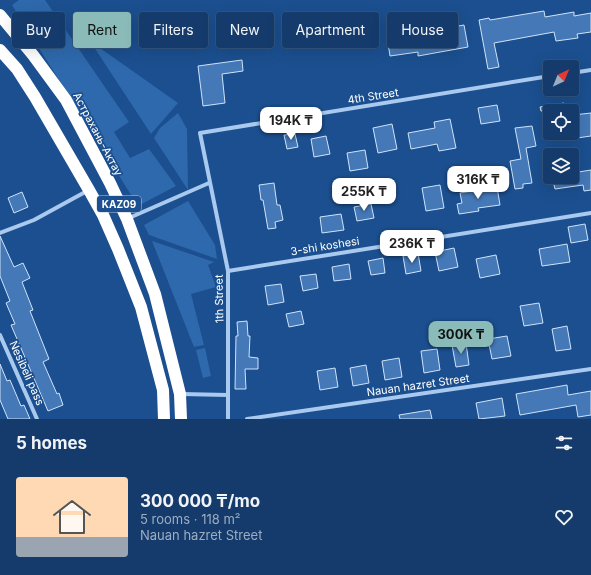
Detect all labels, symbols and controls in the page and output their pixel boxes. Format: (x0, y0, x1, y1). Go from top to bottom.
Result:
chip: Buy (12, 12, 65, 48)
chip: Rent (73, 12, 131, 48)
chip: Filters (139, 12, 208, 48)
chip: New (216, 12, 274, 48)
chip: Apartment (282, 12, 379, 48)
chip: House (387, 12, 458, 48)
north arrow (543, 60, 579, 96)
map controls (543, 60, 579, 184)
street label: 4th Street (347, 85, 400, 107)
street label: Астрахань-Актау (70, 90, 126, 178)
button: locate (543, 104, 579, 140)
pin: 194K ₸ (258, 107, 324, 141)
text: 194K ₸ (269, 112, 313, 128)
button: layers (543, 148, 579, 184)
pin: 316K ₸ (445, 166, 511, 200)
text: 316K ₸ (456, 171, 500, 187)
pin: 255K ₸ (331, 178, 397, 212)
text: 255K ₸ (341, 183, 387, 199)
road number: KAZ09 (97, 196, 141, 212)
pin: 236K ₸ (379, 230, 445, 264)
street label: 3-shi koshesi (290, 234, 360, 258)
text: 236K ₸ (389, 235, 435, 251)
street label: 1th Street (212, 274, 226, 324)
pin: 300K ₸ (428, 321, 494, 355)
text: 300K ₸ (437, 326, 485, 342)
street label: Nesibeli pass (6, 338, 48, 408)
street label: Nauan hazret Street (366, 371, 471, 399)
icon: filters (553, 432, 575, 454)
text: 5 homes (16, 433, 87, 453)
text: 300 000 ₸/mo (140, 491, 260, 511)
icon: home (48, 493, 96, 541)
icon: heart (553, 506, 575, 528)
text: 5 rooms · 118 m² (140, 511, 241, 527)
text: Nauan hazret Street (140, 527, 262, 543)

